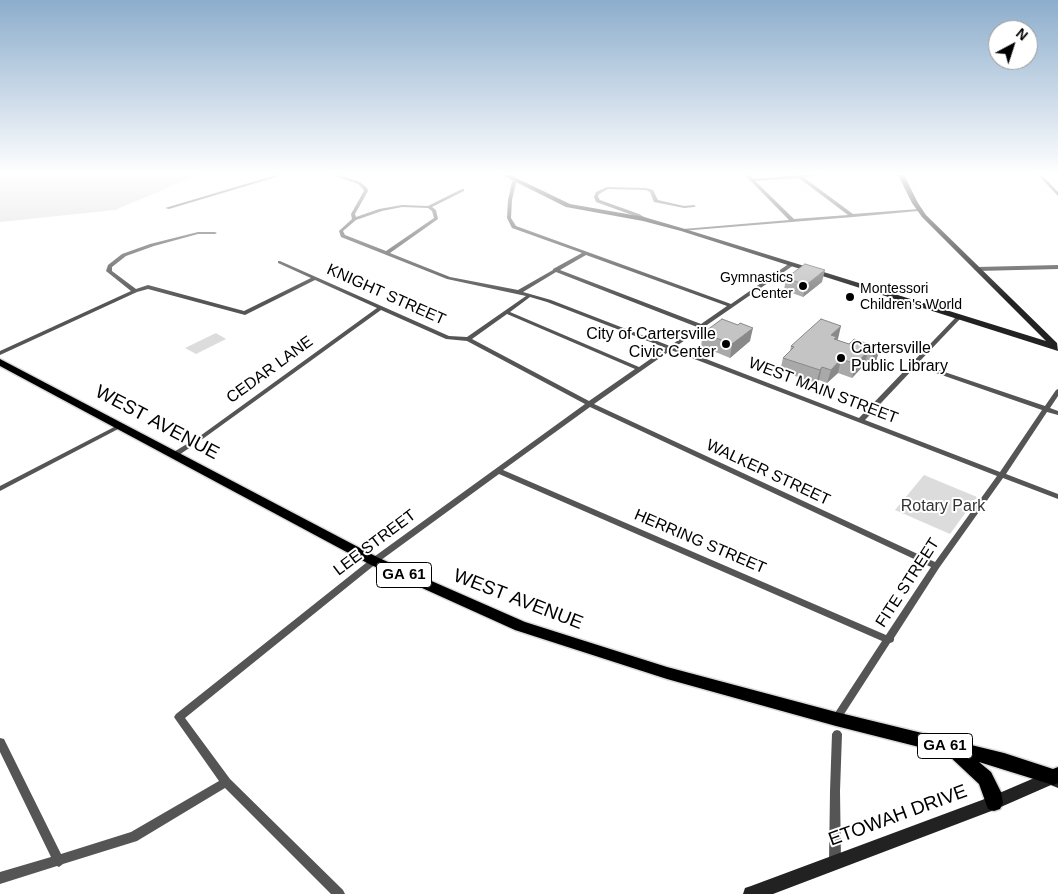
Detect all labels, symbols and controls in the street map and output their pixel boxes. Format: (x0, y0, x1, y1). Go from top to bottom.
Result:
north arrow (988, 20, 1038, 70)
text: N (1013, 25, 1031, 44)
street label: KNIGHT STREET (324, 260, 448, 330)
place label: Gymnastics Center (720, 270, 793, 302)
marker: Gymnastics Center (797, 280, 809, 292)
place label: Montessori Children's World (860, 281, 962, 314)
marker: Montessori Children's World (844, 291, 856, 303)
place label: City of Cartersville Civic Center (586, 325, 716, 363)
street label: CEDAR LANE (223, 332, 317, 408)
marker: City of Cartersville Civic Center (720, 338, 732, 350)
place label: Cartersville Public Library (851, 339, 948, 377)
marker: Cartersville Public Library (835, 352, 847, 364)
street label: WEST MAIN STREET (746, 354, 900, 428)
street label: WEST AVENUE (91, 381, 223, 465)
street label: WALKER STREET (703, 436, 833, 510)
park label: Rotary Park (901, 497, 985, 517)
street label: LEE STREET (330, 506, 420, 580)
street label: HERRING STREET (631, 506, 769, 578)
street label: FITE STREET (872, 535, 944, 631)
road number: GA 61 (376, 562, 432, 588)
street label: WEST AVENUE (450, 565, 586, 635)
road number: GA 61 (918, 734, 972, 758)
street label: ETOWAH DRIVE (826, 780, 970, 852)

